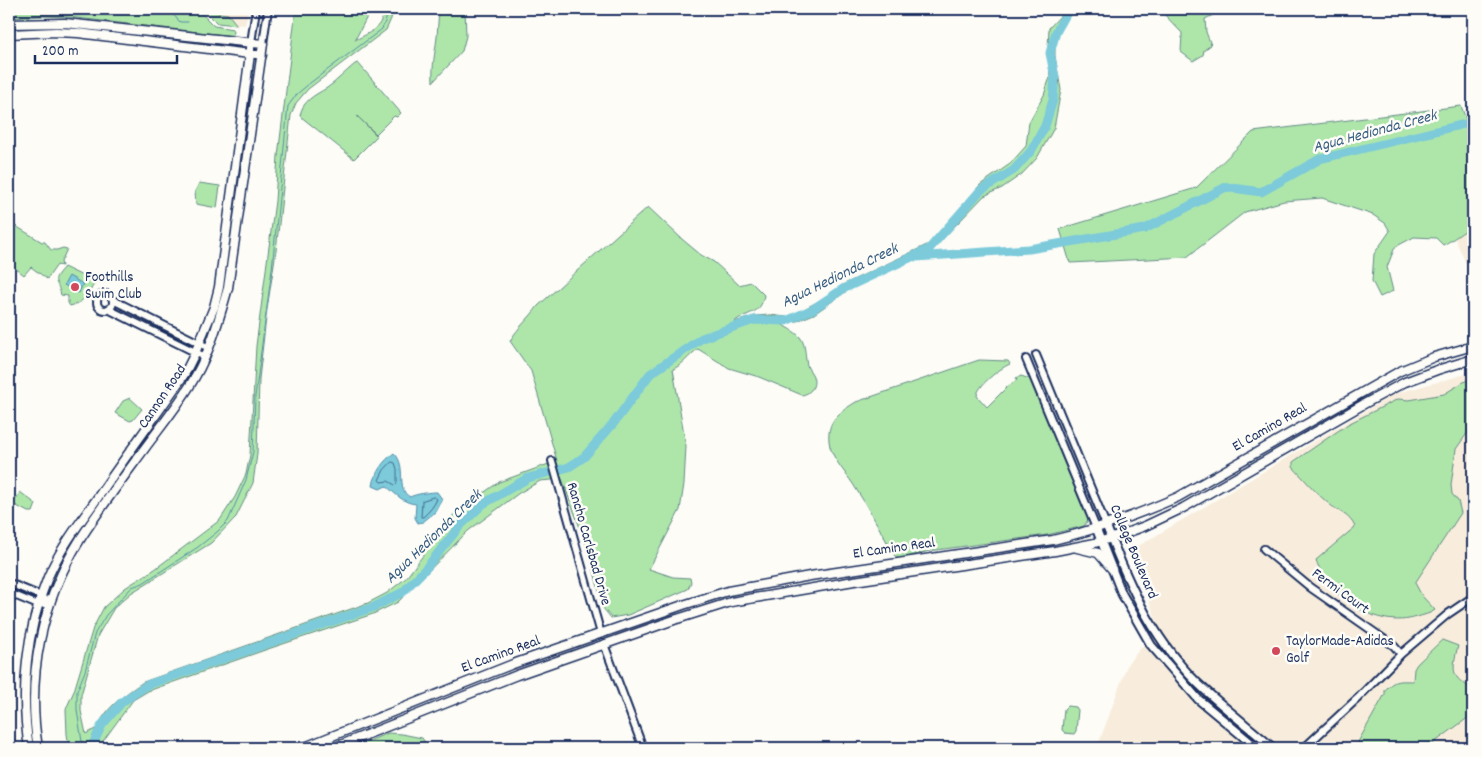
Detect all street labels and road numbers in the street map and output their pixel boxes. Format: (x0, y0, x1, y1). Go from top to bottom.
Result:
street label: Cannon Road (133, 360, 193, 434)
street label: El Camino Real (1229, 398, 1312, 458)
street label: Rancho Carlsbad Drive (560, 480, 616, 608)
street label: College Boulevard (1103, 501, 1163, 603)
street label: El Camino Real (851, 532, 937, 566)
street label: Fermi Court (1306, 563, 1374, 621)
street label: El Camino Real (458, 630, 544, 680)

